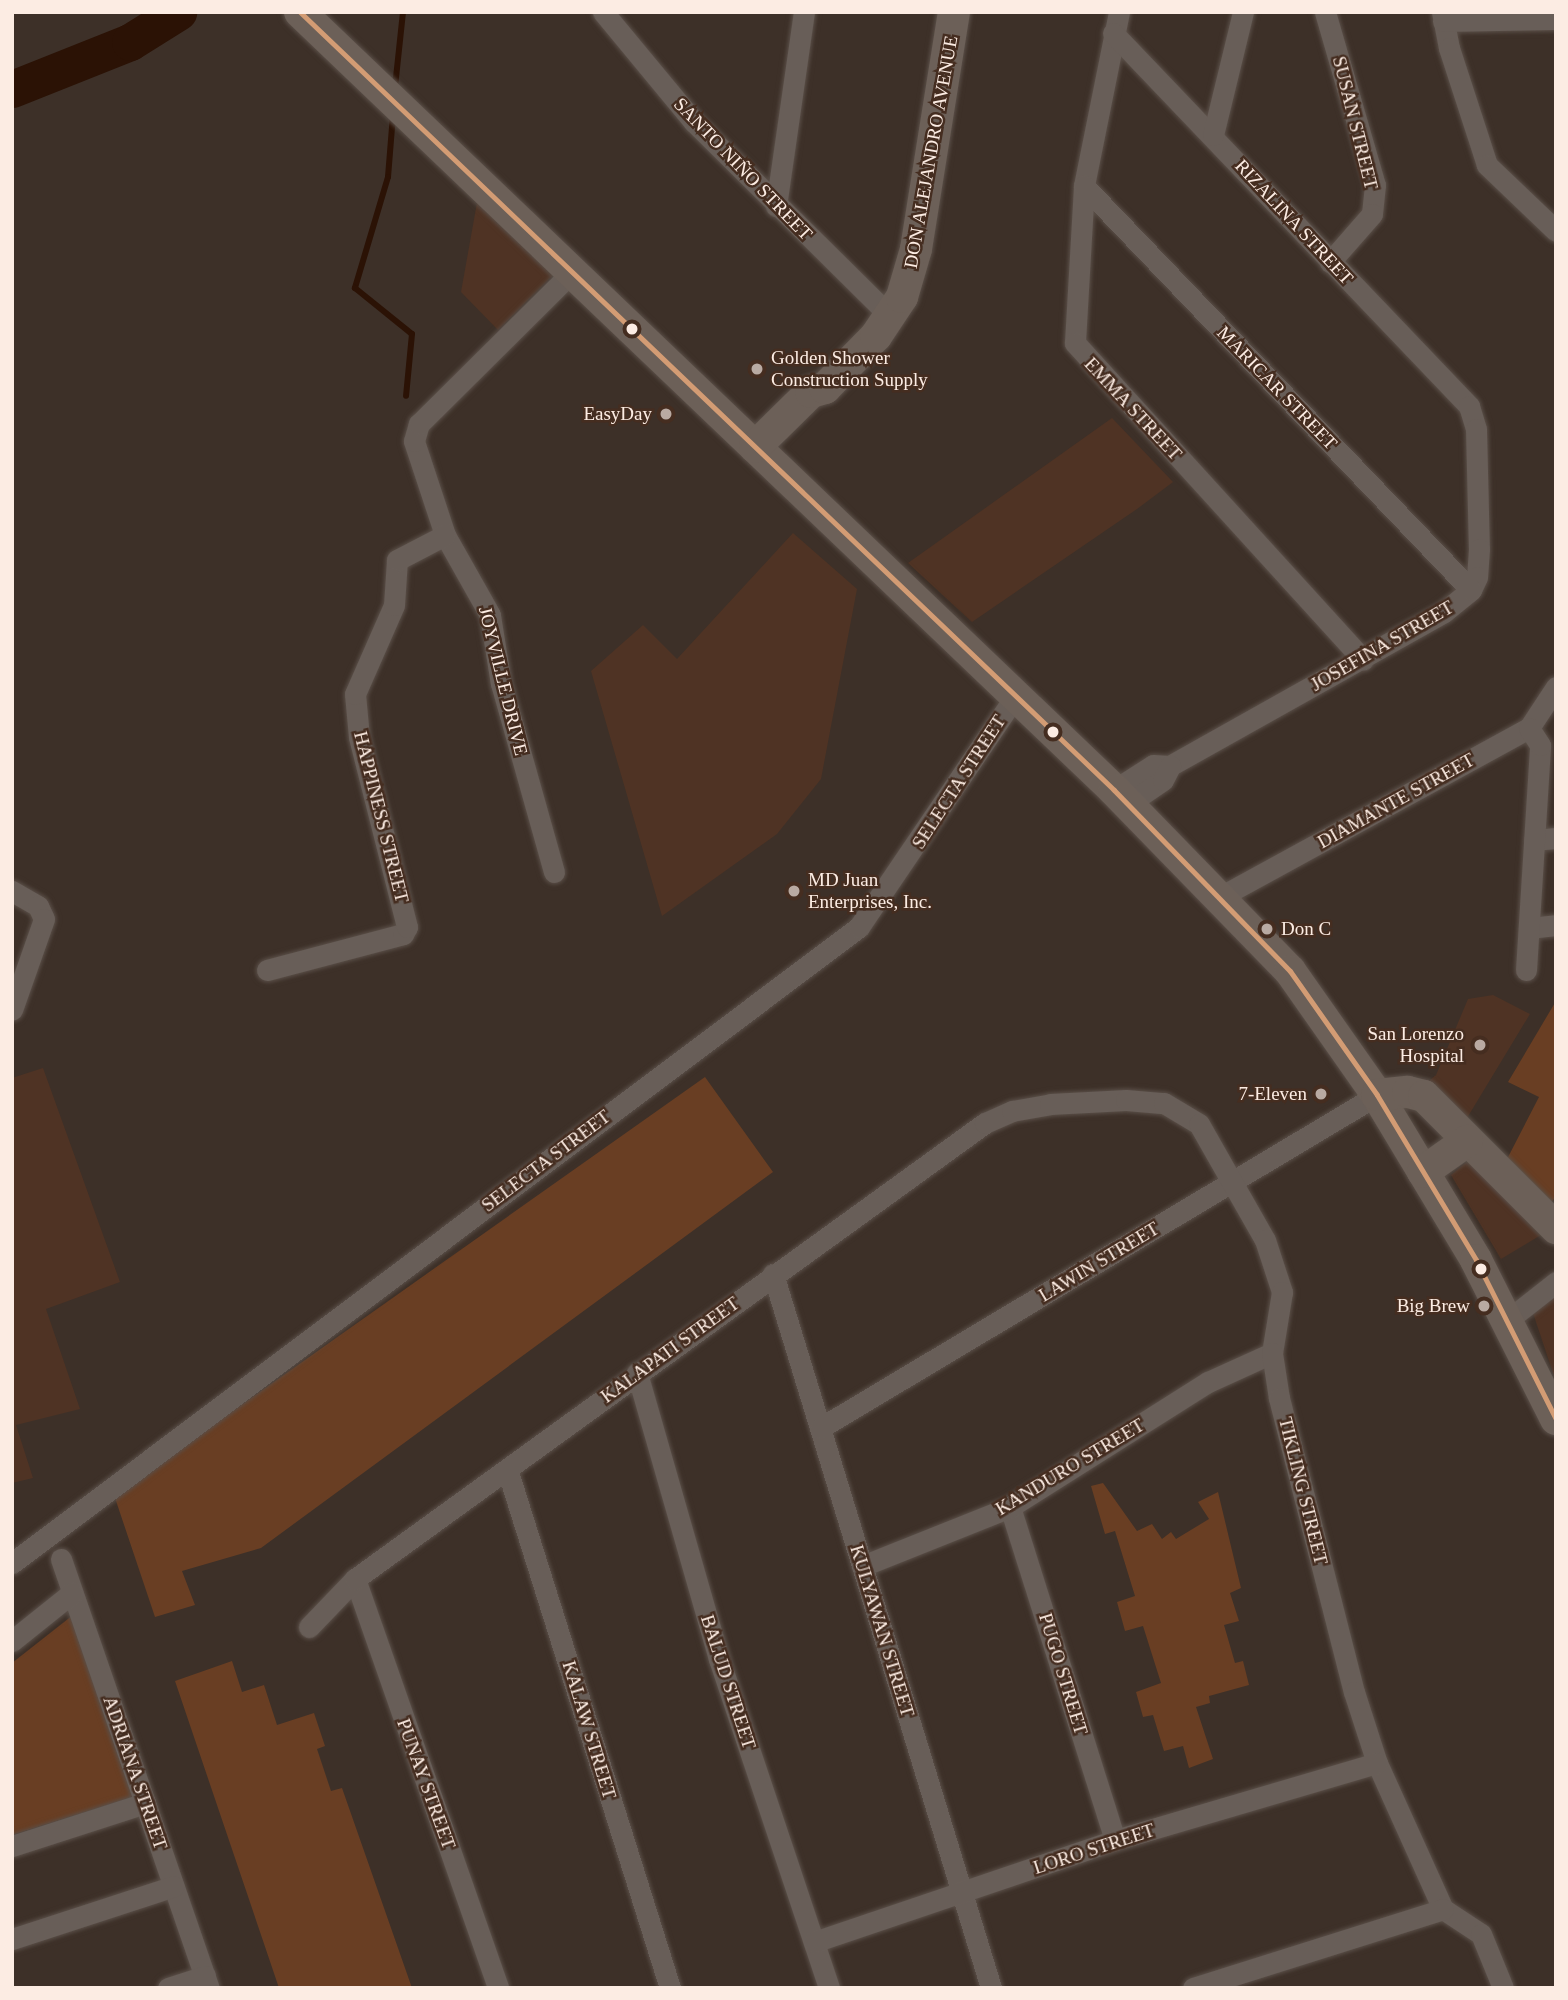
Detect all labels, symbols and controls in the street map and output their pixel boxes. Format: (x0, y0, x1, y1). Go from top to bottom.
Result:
street label: DON ALEJANDRO AVENUE (899, 33, 963, 271)
street label: SUSAN STREET (1327, 54, 1383, 192)
street label: SANTO NIÑO STREET (669, 93, 817, 245)
street label: RIZALINA STREET (1230, 154, 1358, 290)
street label: MARICAR STREET (1212, 321, 1342, 455)
unlabelled marker (625, 322, 639, 336)
place label: Golden Shower Construction Supply (771, 347, 928, 391)
street label: EMMA STREET (1079, 352, 1187, 466)
marker: Golden Shower Construction Supply (749, 361, 765, 377)
place label: EasyDay (583, 403, 652, 425)
marker: EasyDay (658, 406, 674, 422)
street label: JOSEFINA STREET (1306, 596, 1458, 696)
street label: JOYVILLE DRIVE (473, 604, 533, 758)
street label: SELECTA STREET (907, 710, 1011, 854)
unlabelled marker (1046, 725, 1060, 739)
street label: HAPPINESS STREET (349, 729, 413, 905)
street label: DIAMANTE STREET (1314, 748, 1478, 854)
place label: MD Juan Enterprises, Inc. (808, 869, 932, 913)
marker: MD Juan Enterprises, Inc. (786, 883, 802, 899)
place label: Don C (1281, 918, 1331, 940)
marker: Don C (1259, 921, 1275, 937)
place label: San Lorenzo Hospital (1367, 1023, 1464, 1067)
marker: San Lorenzo Hospital (1470, 1035, 1490, 1055)
place label: 7-Eleven (1238, 1083, 1307, 1105)
marker: 7-Eleven (1313, 1086, 1329, 1102)
street label: SELECTA STREET (477, 1105, 615, 1217)
street label: LAWIN STREET (1035, 1217, 1163, 1307)
unlabelled marker (1474, 1262, 1488, 1276)
street label: KALAPATI STREET (596, 1292, 744, 1408)
place label: Big Brew (1397, 1295, 1470, 1317)
marker: Big Brew (1476, 1298, 1492, 1314)
street label: KANDURO STREET (992, 1414, 1148, 1520)
street label: TIKLING STREET (1274, 1415, 1332, 1567)
street label: KULYAWAN STREET (845, 1542, 919, 1720)
street label: PUGO STREET (1034, 1610, 1092, 1738)
street label: BALUD STREET (696, 1612, 760, 1752)
street label: KALAW STREET (557, 1658, 621, 1802)
street label: ADRIANA STREET (98, 1693, 172, 1853)
street label: PUNAY STREET (392, 1715, 460, 1853)
street label: LORO STREET (1030, 1819, 1158, 1879)

